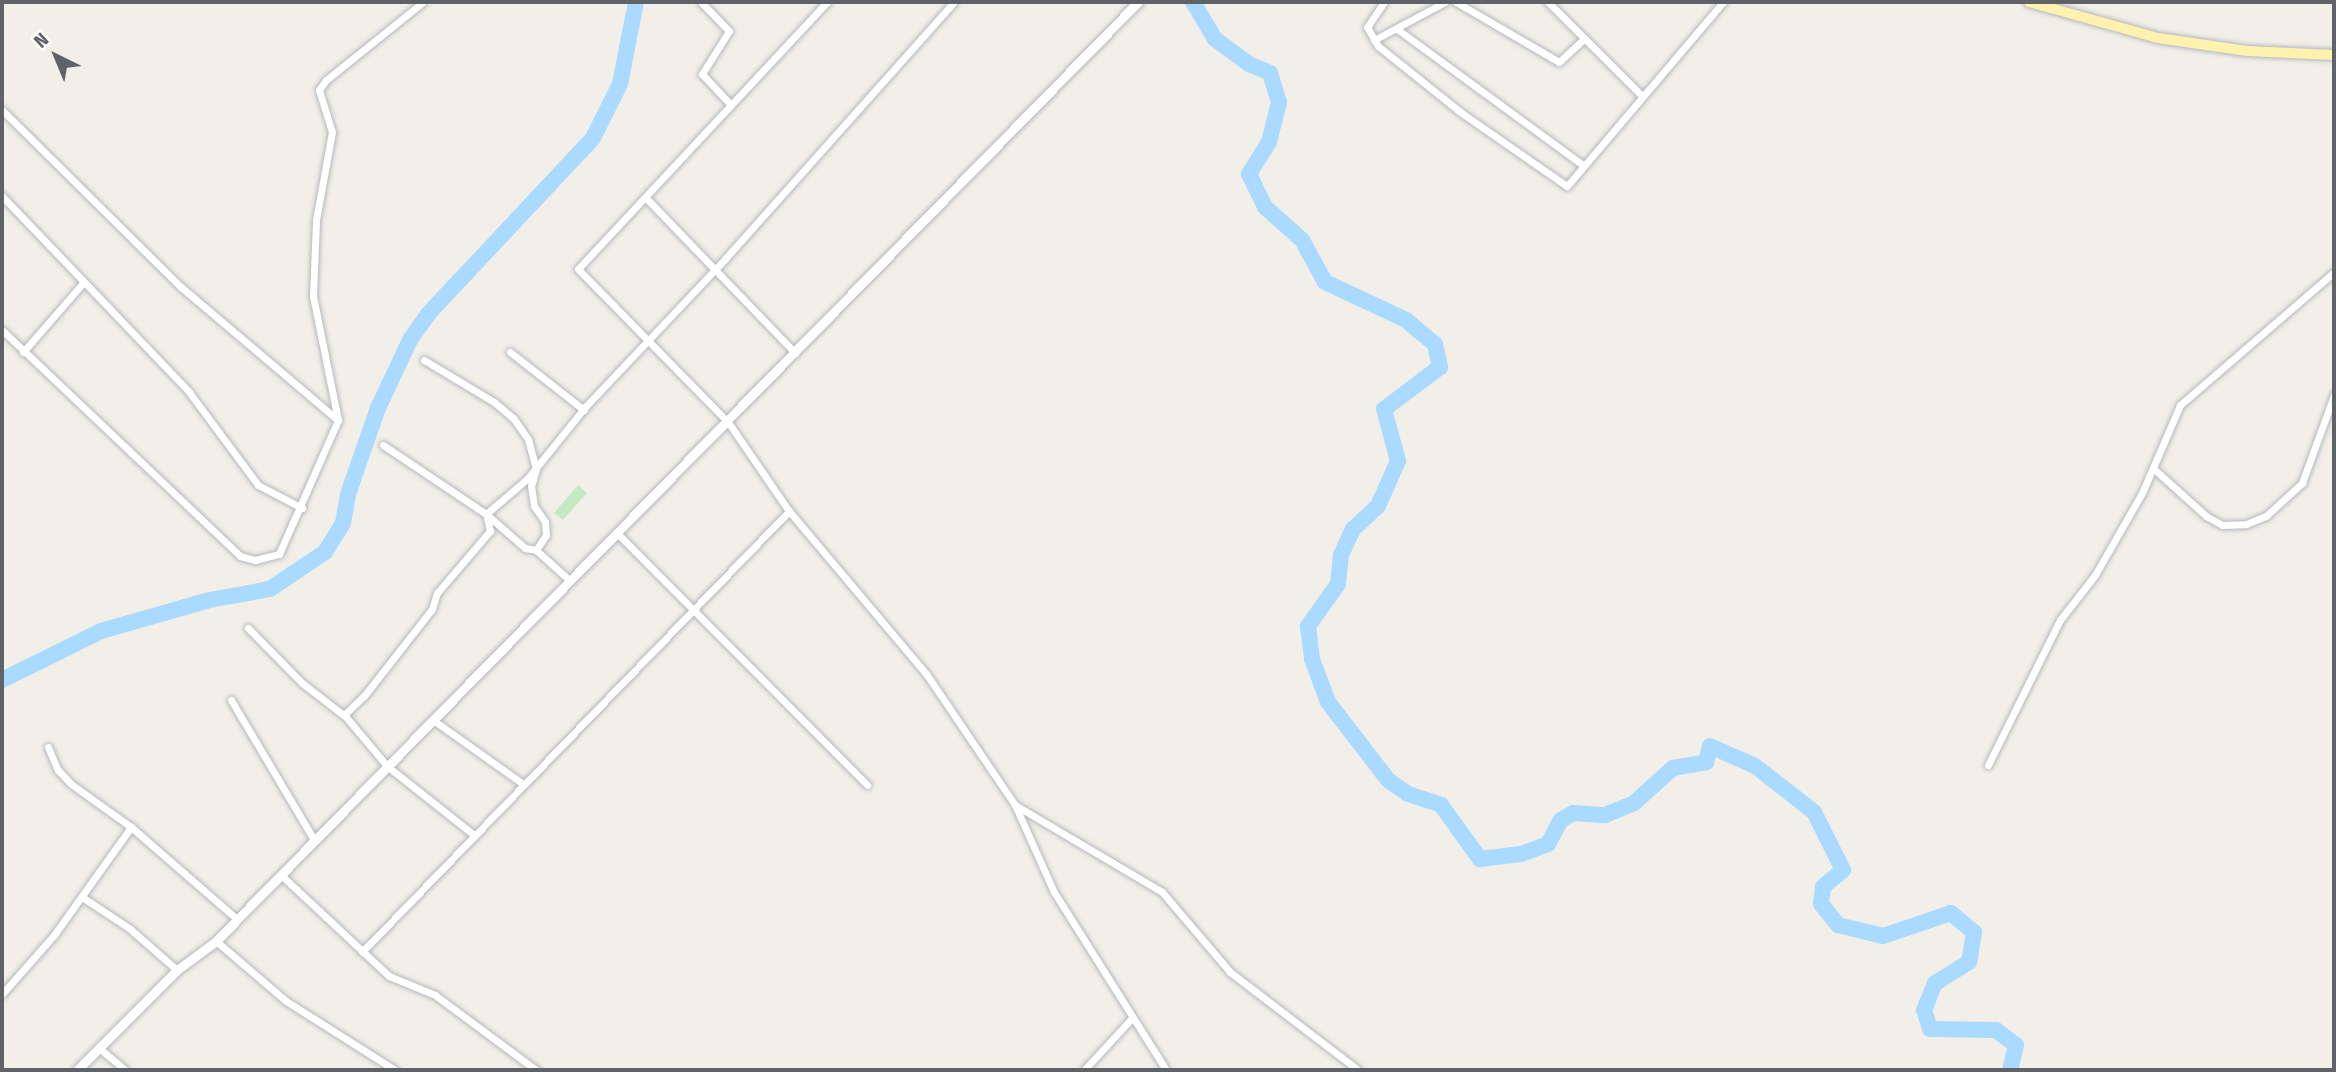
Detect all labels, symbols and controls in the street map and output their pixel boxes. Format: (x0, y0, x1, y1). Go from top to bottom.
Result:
north arrow (21, 21, 91, 91)
text: N (29, 28, 53, 53)

